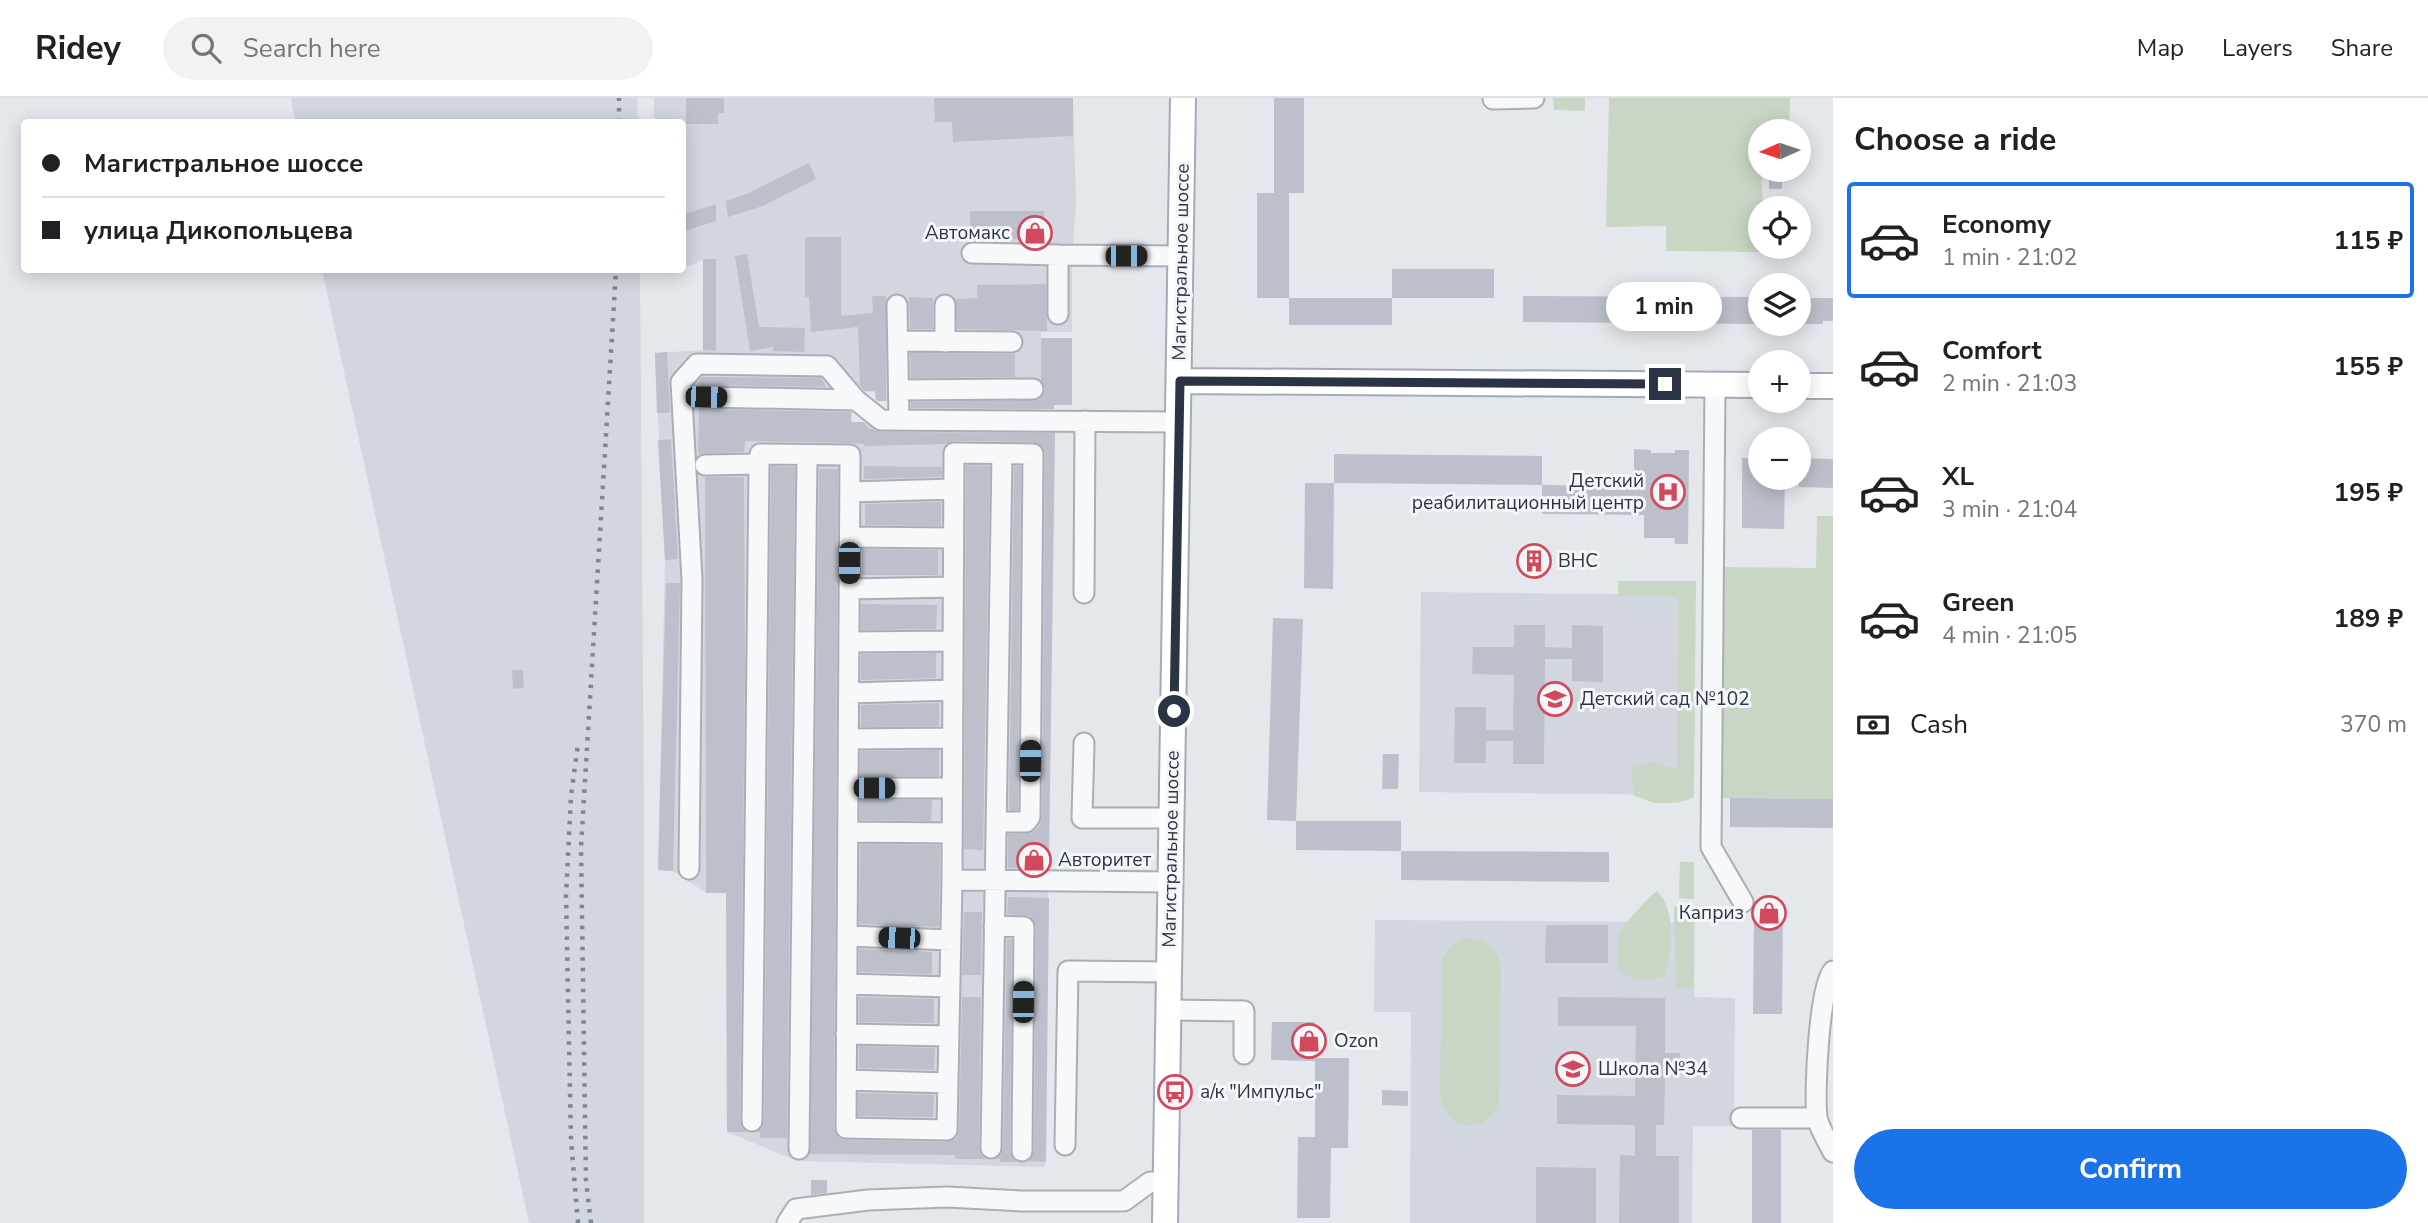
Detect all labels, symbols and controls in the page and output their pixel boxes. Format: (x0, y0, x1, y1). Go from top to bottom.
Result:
search box (163, 17, 653, 80)
text: Ridey (35, 26, 121, 71)
icon: search (187, 29, 225, 67)
text: Search here (243, 31, 381, 66)
text: Map (2137, 32, 2184, 64)
text: Layers (2222, 32, 2293, 64)
text: Share (2331, 32, 2393, 64)
text: Choose a ride (1854, 118, 2056, 161)
north arrow (1748, 119, 1811, 182)
map controls (1748, 119, 1811, 490)
text: Магистральное шоссе (84, 146, 363, 181)
street label: Магистральное шоссе (1166, 163, 1196, 361)
button: locate (1748, 196, 1811, 259)
text: Economy (1942, 207, 2051, 242)
icon: car (1858, 209, 1921, 272)
text: улица Дикопольцева (84, 213, 353, 248)
shop icon: Автомакс (1016, 214, 1054, 252)
place label: Автомакс (925, 220, 1010, 246)
text: 115 ₽ (2334, 223, 2403, 258)
text: 1 min · 21:02 (1942, 242, 2077, 273)
car (1106, 246, 1148, 267)
button: layers (1748, 273, 1811, 336)
callout: 1 min (1607, 282, 1723, 331)
text: 1 min (1634, 291, 1694, 322)
text: Comfort (1942, 333, 2042, 368)
icon: car (1858, 335, 1921, 398)
text: 155 ₽ (2334, 349, 2403, 384)
button: + (1748, 350, 1811, 413)
route end (1649, 368, 1681, 400)
text: 2 min · 21:03 (1942, 368, 2077, 399)
car (685, 386, 728, 408)
button: − (1748, 427, 1811, 490)
text: XL (1942, 459, 1974, 494)
icon: car (1858, 461, 1921, 524)
place label: Детский реабилитационный центр (1412, 468, 1644, 516)
hospital icon: Детский реабилитационный центр (1649, 473, 1687, 511)
text: 195 ₽ (2334, 475, 2403, 510)
text: 3 min · 21:04 (1942, 494, 2077, 525)
car (839, 542, 860, 584)
building icon: ВНС (1515, 542, 1553, 580)
place label: ВНС (1558, 548, 1598, 574)
text: Green (1942, 585, 2015, 620)
icon: car (1858, 587, 1921, 650)
text: 189 ₽ (2334, 601, 2403, 636)
text: 4 min · 21:05 (1942, 620, 2077, 651)
school or university icon: Детский сад №102 (1536, 680, 1574, 718)
place label: Детский сад №102 (1580, 686, 1750, 712)
route start (1158, 695, 1190, 727)
icon: cash (1854, 706, 1892, 744)
text: Cash (1910, 707, 1968, 742)
text: 370 m (2340, 709, 2407, 740)
car (1020, 740, 1041, 782)
street label: Магистральное шоссе (1156, 750, 1186, 948)
car (854, 778, 896, 799)
shop icon: Авторитет (1015, 841, 1053, 879)
place label: Авторитет (1058, 847, 1152, 873)
shop icon: Каприз (1750, 894, 1788, 932)
place label: Каприз (1679, 900, 1744, 926)
car (878, 927, 921, 949)
car (1013, 981, 1034, 1023)
shop icon: Ozon (1290, 1022, 1328, 1060)
place label: Ozon (1334, 1028, 1379, 1054)
school or university icon: Школа №34 (1554, 1050, 1592, 1088)
place label: Школа №34 (1598, 1056, 1708, 1082)
bus stop icon: а/к "Импульс" (1156, 1073, 1194, 1111)
place label: а/к "Импульс" (1200, 1079, 1321, 1105)
button: Confirm (1854, 1129, 2407, 1209)

